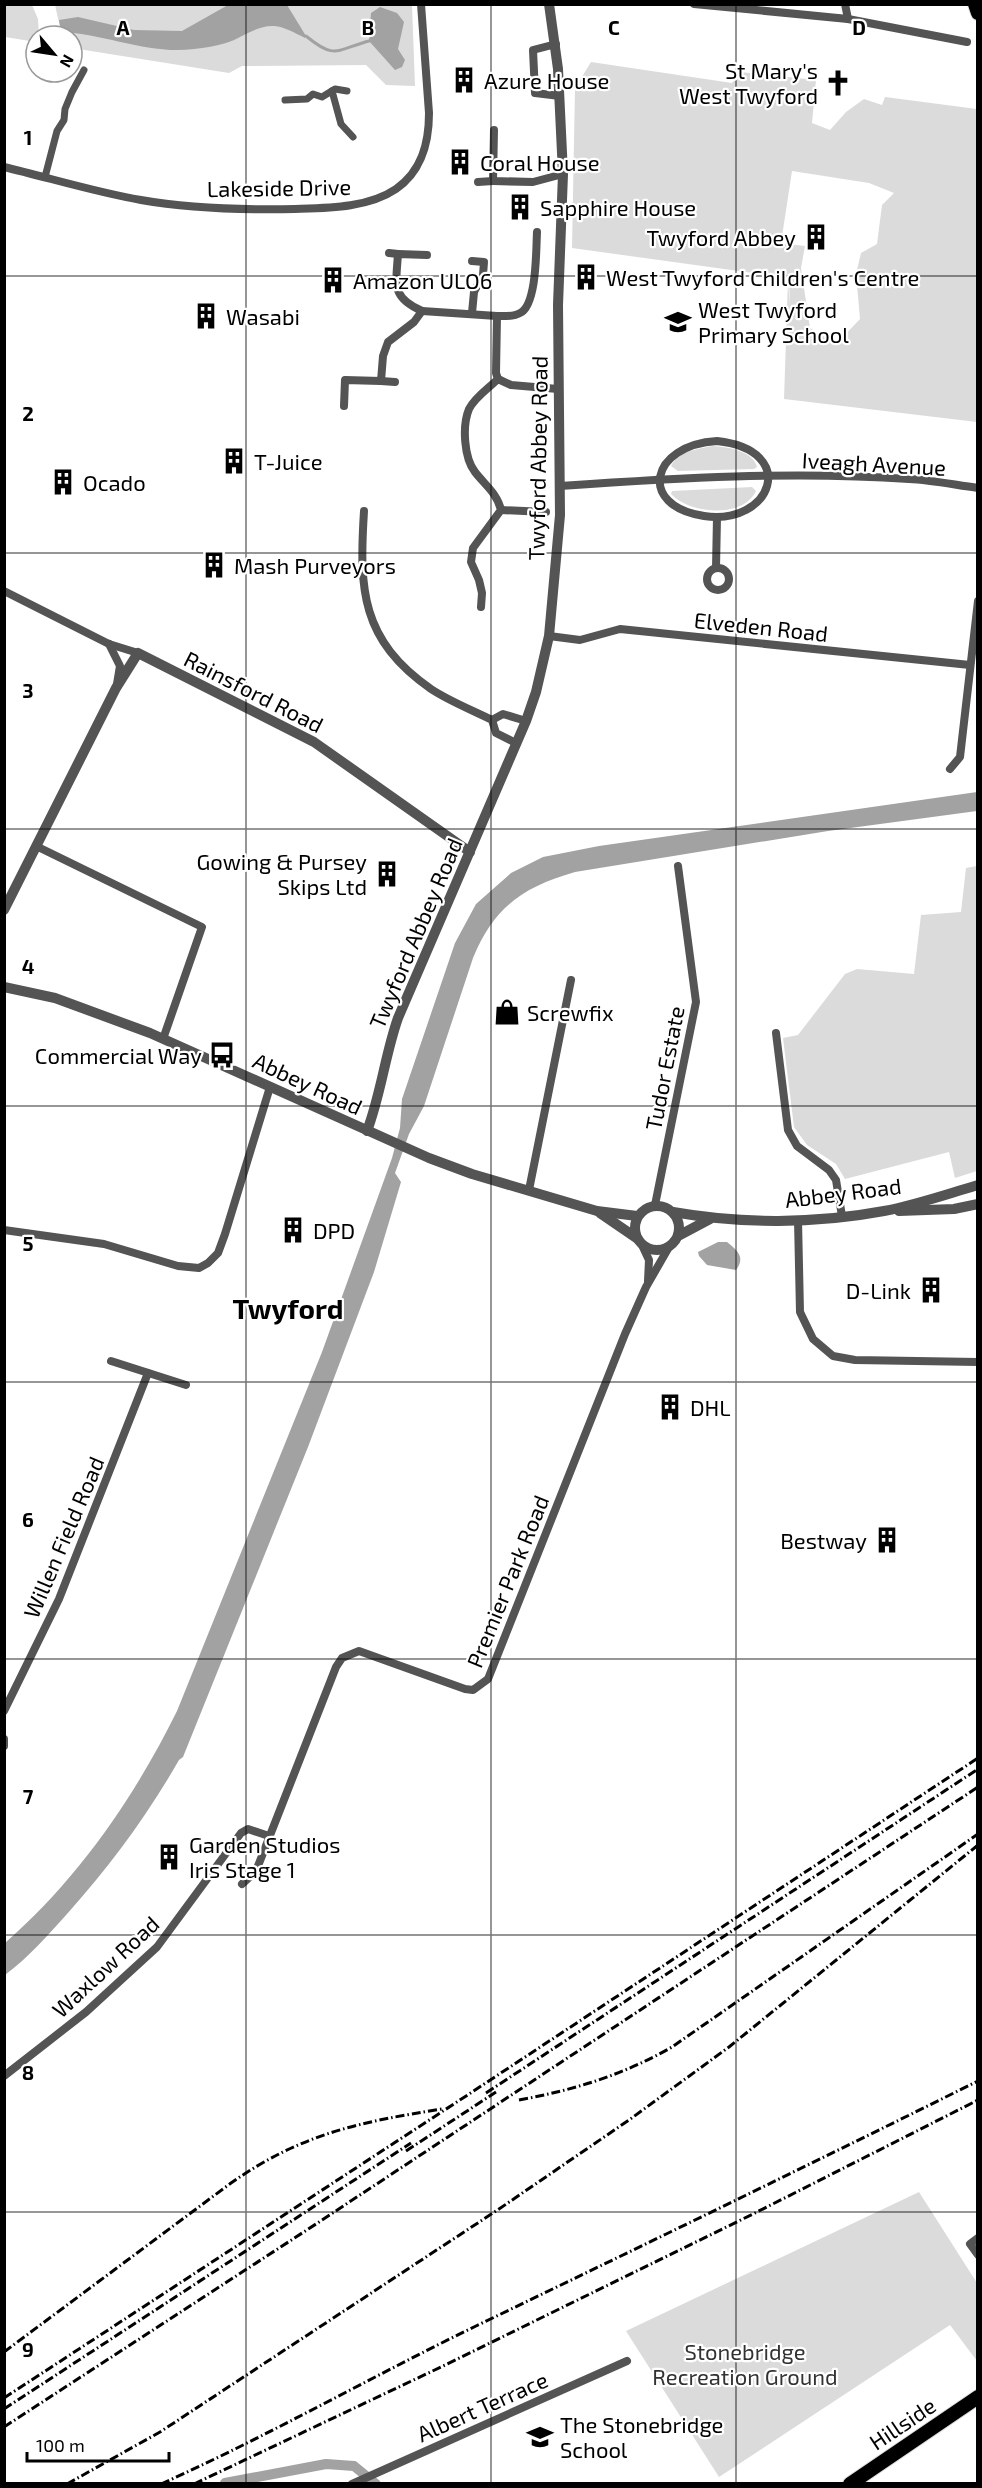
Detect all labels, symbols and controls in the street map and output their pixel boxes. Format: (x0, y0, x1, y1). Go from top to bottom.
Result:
text: A (116, 15, 130, 39)
text: B (362, 15, 374, 39)
text: C (608, 15, 620, 39)
text: D (852, 15, 866, 39)
north arrow (24, 24, 84, 84)
text: N (56, 52, 79, 71)
place label: St Mary's West Twyford (679, 57, 818, 108)
building icon: Azure House (449, 65, 479, 95)
place label: Azure House (484, 67, 609, 93)
church icon: St Mary's West Twyford (823, 68, 853, 98)
text: 1 (24, 125, 32, 149)
building icon: Coral House (445, 147, 475, 177)
place label: Coral House (480, 149, 600, 175)
street label: Lakeside Drive (207, 173, 351, 201)
building icon: Sapphire House (505, 192, 535, 222)
place label: Sapphire House (540, 194, 696, 220)
building icon: Twyford Abbey (801, 222, 831, 252)
place label: Twyford Abbey (647, 224, 796, 250)
building icon: West Twyford Children's Centre (571, 262, 601, 292)
place label: West Twyford Children's Centre (606, 264, 919, 290)
building icon: Amazon ULO6 (318, 265, 348, 295)
place label: Amazon ULO6 (353, 267, 492, 293)
place label: West Twyford Primary School (698, 296, 849, 347)
building icon: Wasabi (191, 301, 221, 331)
place label: Wasabi (226, 303, 300, 329)
school or university icon: West Twyford Primary School (663, 307, 693, 337)
street label: Twyford Abbey Road (522, 356, 552, 560)
text: 2 (22, 401, 34, 425)
building icon: T-Juice (219, 446, 249, 476)
street label: Iveagh Avenue (801, 446, 947, 480)
place label: T-Juice (254, 448, 322, 474)
building icon: Ocado (48, 467, 78, 497)
place label: Ocado (83, 469, 146, 495)
building icon: Mash Purveyors (199, 550, 229, 580)
place label: Mash Purveyors (234, 552, 396, 578)
street label: Elveden Road (693, 606, 829, 646)
street label: Rainsford Road (180, 645, 328, 737)
text: 3 (22, 678, 34, 702)
street label: Twyford Abbey Road (363, 834, 467, 1032)
place label: Gowing & Pursey Skips Ltd (196, 848, 367, 899)
building icon: Gowing & Pursey Skips Ltd (372, 859, 402, 889)
text: 4 (22, 954, 35, 978)
shop icon: Screwfix (492, 997, 522, 1027)
place label: Screwfix (527, 999, 614, 1025)
street label: Tudor Estate (639, 1004, 689, 1132)
bus stop icon: Commercial Way (207, 1040, 237, 1070)
place label: Commercial Way (35, 1042, 202, 1068)
street label: Abbey Road (249, 1046, 367, 1120)
street label: Abbey Road (783, 1172, 903, 1212)
building icon: DPD (278, 1215, 308, 1245)
place label: DPD (313, 1217, 355, 1243)
text: 5 (22, 1231, 34, 1255)
building icon: D-Link (916, 1275, 946, 1305)
place label: D-Link (846, 1277, 911, 1303)
district label: Twyford (232, 1291, 344, 1325)
building icon: DHL (655, 1392, 685, 1422)
place label: DHL (690, 1394, 731, 1420)
street label: Willen Field Road (17, 1452, 109, 1622)
street label: Premier Park Road (461, 1491, 553, 1671)
text: 6 (22, 1507, 34, 1531)
building icon: Bestway (872, 1525, 902, 1555)
place label: Bestway (780, 1527, 867, 1553)
text: 7 (23, 1784, 34, 1808)
place label: Garden Studios Iris Stage 1 (189, 1831, 340, 1882)
building icon: Garden Studios Iris Stage 1 (154, 1842, 184, 1872)
street label: Waxlow Road (46, 1910, 164, 2022)
text: 8 (22, 2060, 34, 2084)
text: 9 (22, 2337, 34, 2361)
park label: Stonebridge Recreation Ground (652, 2338, 838, 2389)
street label: Albert Terrace (413, 2366, 551, 2446)
street label: Hillside (864, 2391, 940, 2455)
place label: The Stonebridge School (560, 2411, 723, 2462)
school or university icon: The Stonebridge School (525, 2422, 555, 2452)
scale bar (27, 2425, 170, 2463)
text: 100 m (36, 2434, 85, 2456)

